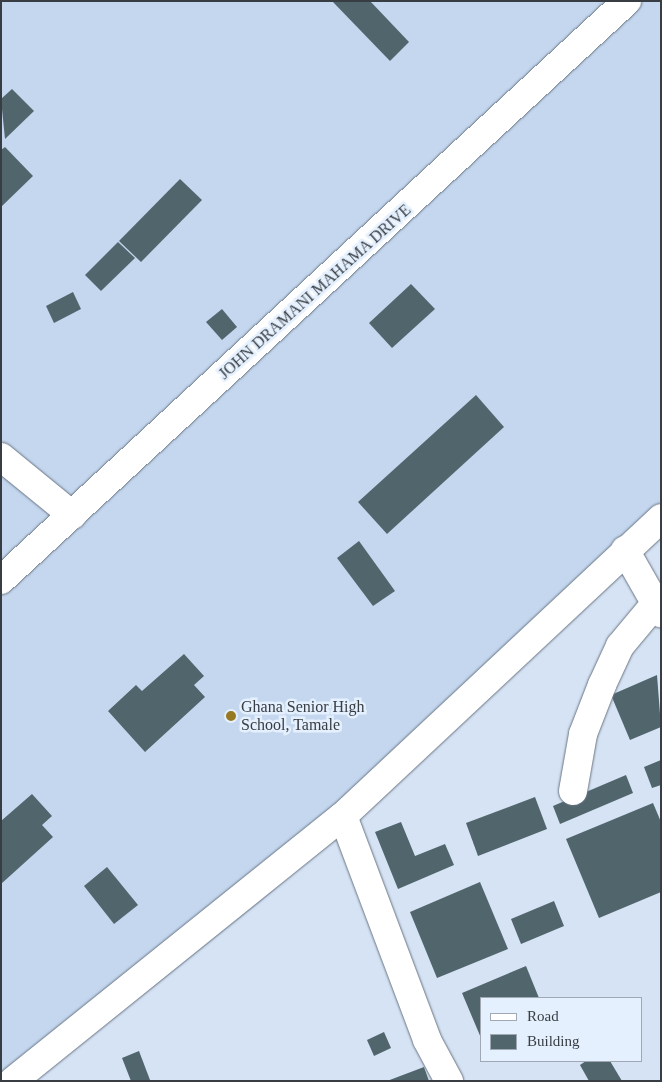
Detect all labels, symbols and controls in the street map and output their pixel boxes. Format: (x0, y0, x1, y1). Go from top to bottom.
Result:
street label: JOHN DRAMANI MAHAMA DRIVE (215, 200, 415, 384)
place label: Ghana Senior High School, Tamale (241, 697, 365, 735)
marker: Ghana Senior High School, Tamale (225, 710, 237, 722)
legend (480, 997, 642, 1062)
text: Road (527, 1008, 559, 1024)
text: Building (527, 1033, 580, 1049)

